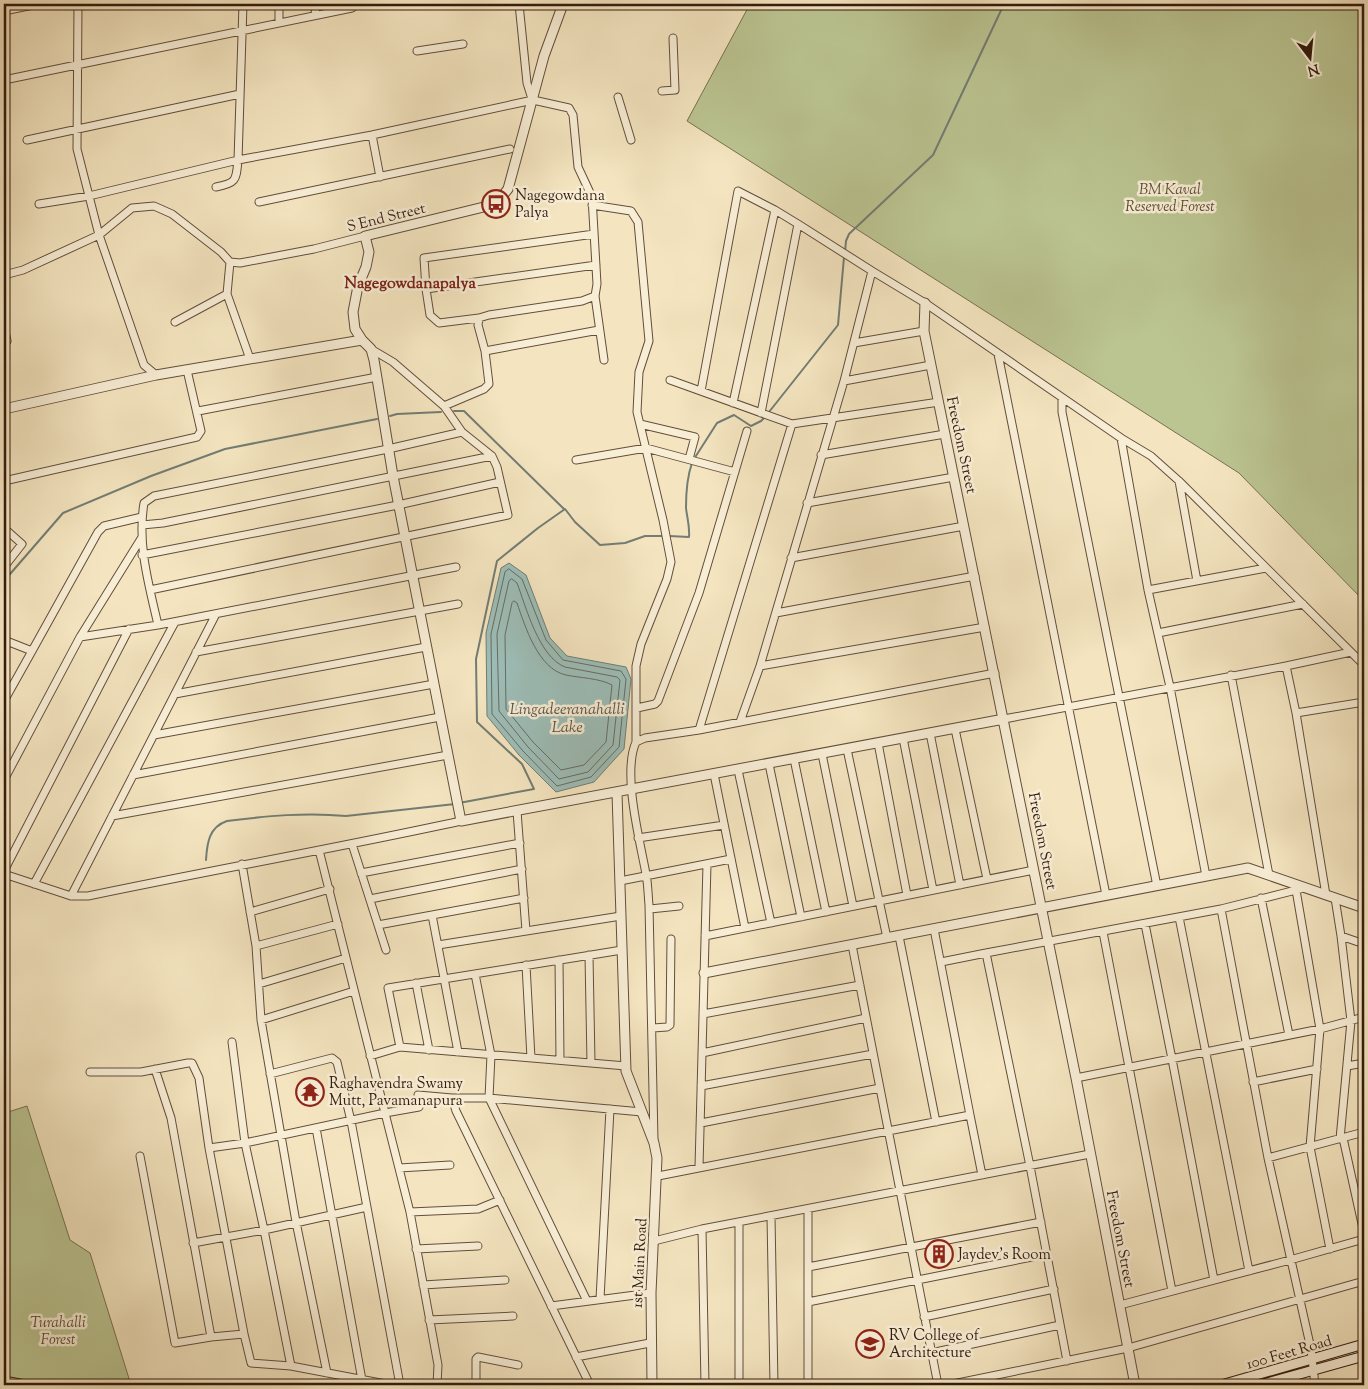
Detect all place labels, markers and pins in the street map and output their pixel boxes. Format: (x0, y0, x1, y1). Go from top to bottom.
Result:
place label: Nagegowdana Palya (515, 186, 605, 224)
bus stop icon: Nagegowdana Palya (481, 189, 511, 219)
place label: Raghavendra Swamy Mutt, Pavamanapura (329, 1074, 464, 1112)
temple icon: Raghavendra Swamy Mutt, Pavamanapura (295, 1077, 325, 1107)
building icon: Jaydev's Room (924, 1239, 954, 1269)
place label: Jaydev's Room (957, 1245, 1052, 1266)
place label: RV College of Architecture (889, 1326, 980, 1364)
school or university icon: RV College of Architecture (855, 1329, 885, 1359)

